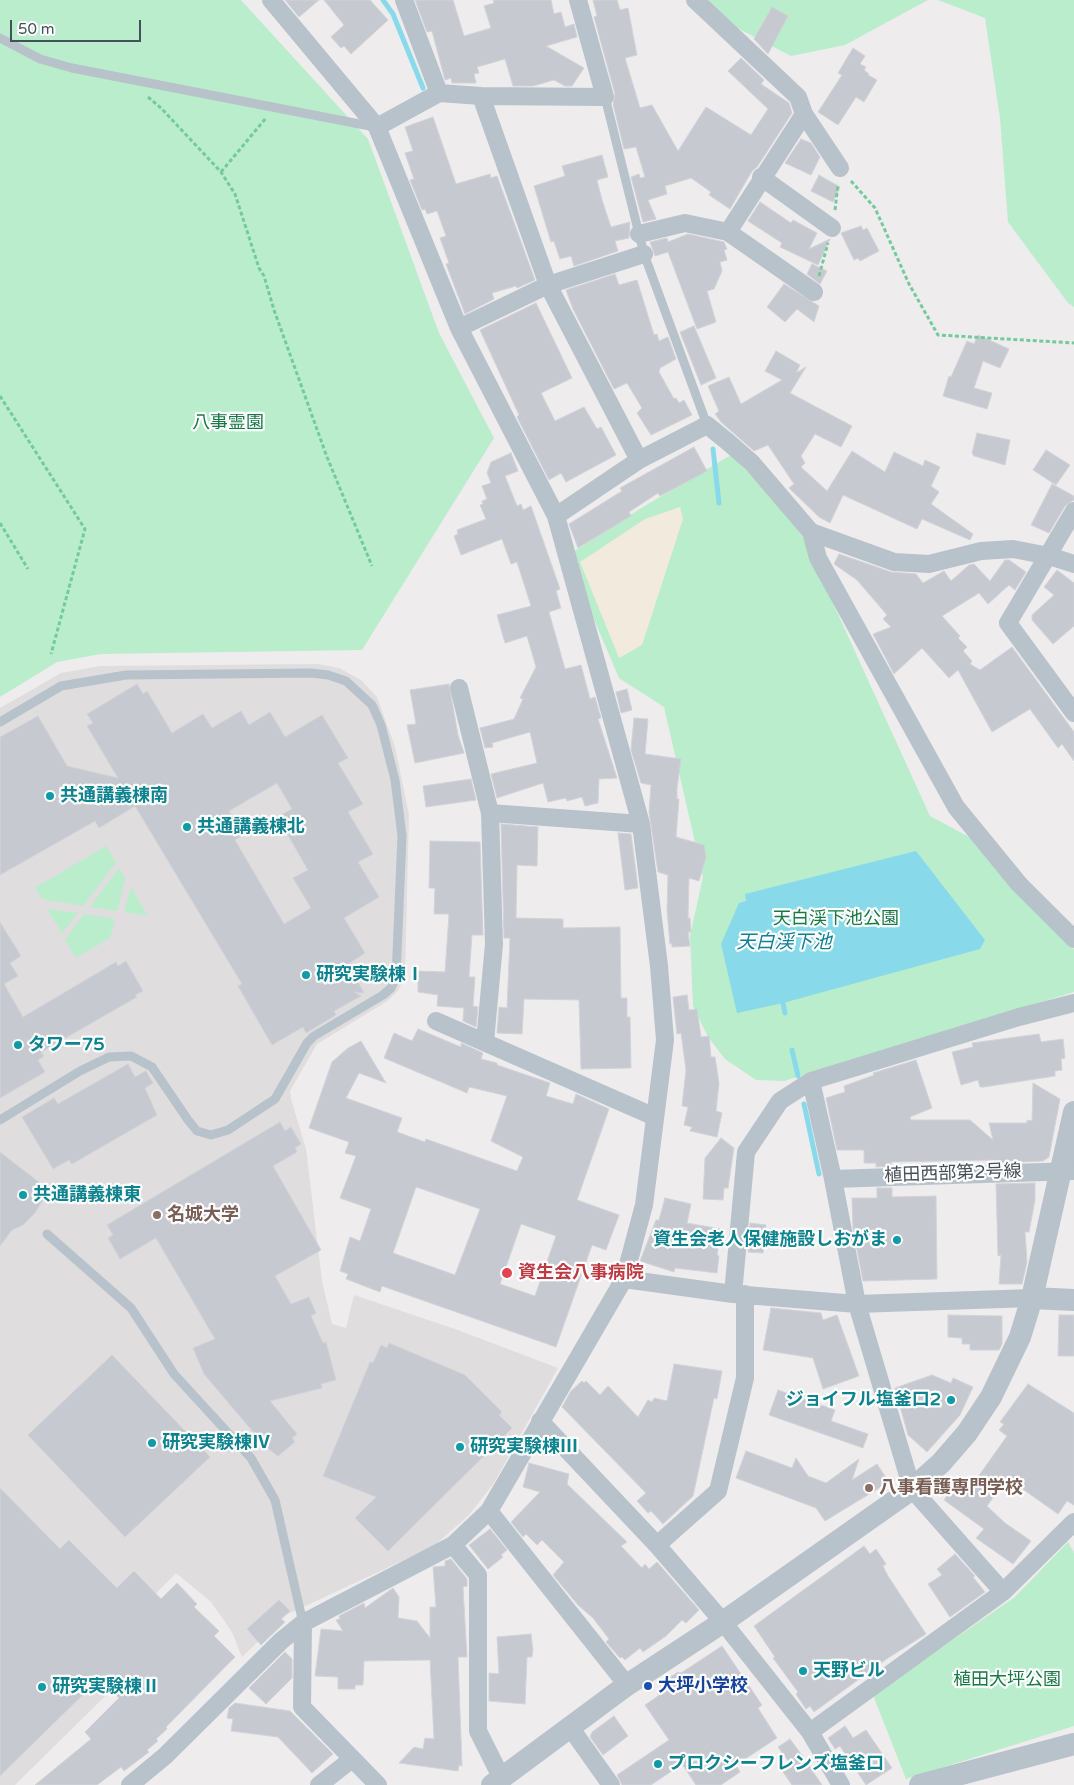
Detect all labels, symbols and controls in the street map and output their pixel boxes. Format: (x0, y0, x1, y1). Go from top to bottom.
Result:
scale bar (12, 10, 144, 42)
text: 50 m (18, 20, 55, 38)
park label: 八事霊園 (192, 412, 264, 434)
place label: 共通講義棟南 (60, 785, 168, 807)
marker: 共通講義棟南 (44, 790, 56, 802)
place label: 共通講義棟北 (197, 816, 305, 838)
marker: 共通講義棟北 (181, 821, 193, 833)
park label: 天白渓下池公園 (773, 908, 899, 930)
water label: 天白渓下池 (737, 932, 831, 954)
place label: 研究実験棟Ⅰ (316, 964, 424, 986)
marker: 研究実験棟Ⅰ (300, 969, 312, 981)
place label: タワー75 (28, 1034, 105, 1056)
marker: タワー75 (12, 1039, 24, 1051)
street label: 植田西部第2号線 (884, 1161, 1022, 1187)
place label: 共通講義棟東 (33, 1184, 141, 1206)
marker: 共通講義棟東 (17, 1189, 29, 1201)
place label: 名城大学 (167, 1204, 239, 1226)
marker: 名城大学 (151, 1209, 163, 1221)
place label: 資生会老人保健施設しおがま (653, 1229, 887, 1251)
marker: 資生会老人保健施設しおがま (891, 1234, 903, 1246)
place label: 資生会八事病院 (518, 1262, 644, 1284)
marker: 資生会八事病院 (500, 1266, 514, 1280)
place label: ジョイフル塩釜口2 (786, 1389, 941, 1411)
marker: ジョイフル塩釜口2 (945, 1394, 957, 1406)
place label: 研究実験棟Ⅳ (162, 1432, 270, 1454)
place label: 研究実験棟Ⅲ (470, 1436, 578, 1458)
marker: 研究実験棟Ⅳ (146, 1437, 158, 1449)
marker: 研究実験棟Ⅲ (454, 1441, 466, 1453)
place label: 八事看護専門学校 (879, 1477, 1023, 1499)
marker: 八事看護専門学校 (863, 1482, 875, 1494)
place label: 天野ビル (813, 1660, 885, 1682)
marker: 天野ビル (797, 1665, 809, 1677)
park label: 植田大坪公園 (953, 1669, 1061, 1691)
place label: 大坪小学校 (658, 1675, 748, 1697)
place label: 研究実験棟Ⅱ (52, 1676, 160, 1698)
marker: 大坪小学校 (642, 1680, 654, 1692)
marker: 研究実験棟Ⅱ (36, 1681, 48, 1693)
place label: プロクシーフレンズ塩釜口 (668, 1753, 884, 1775)
marker: プロクシーフレンズ塩釜口 (652, 1758, 664, 1770)

